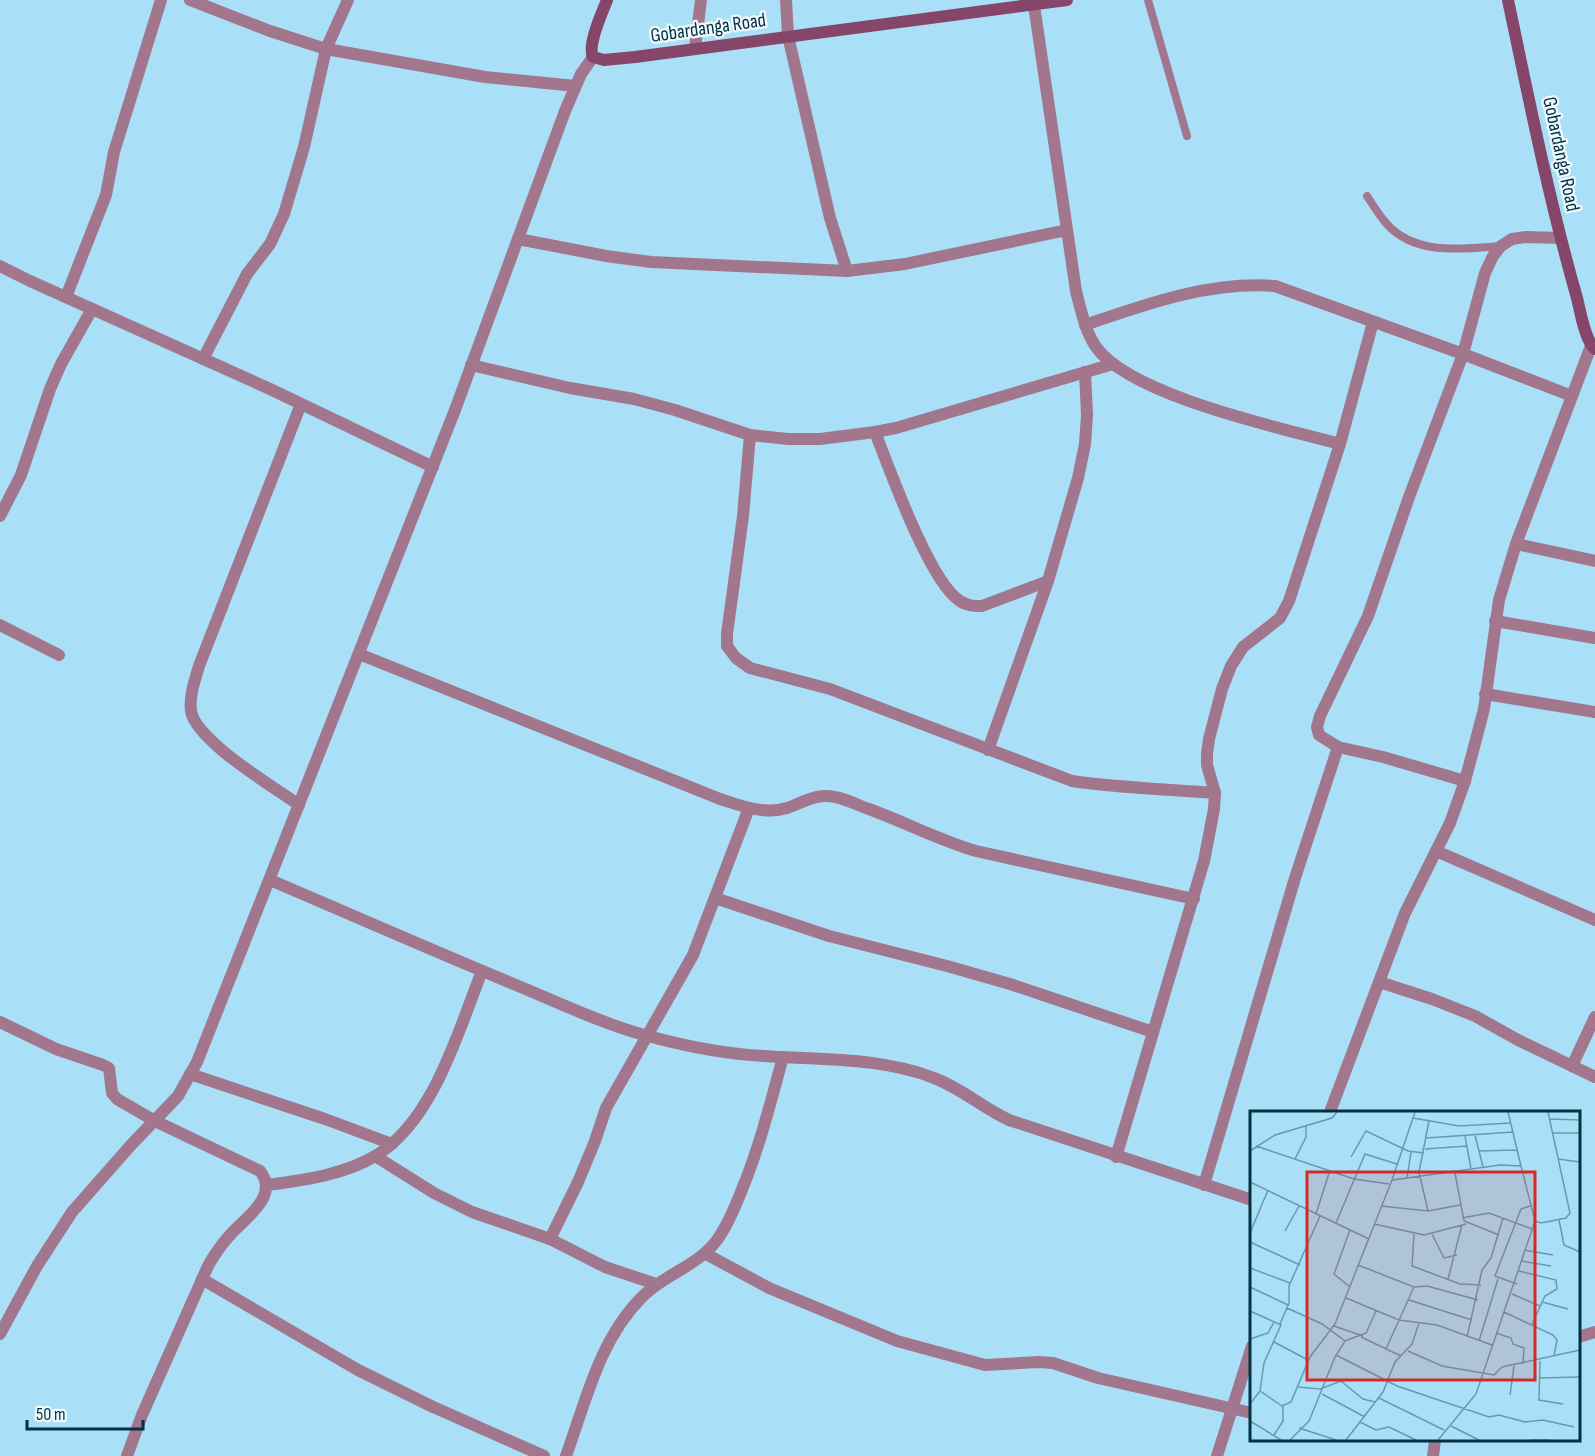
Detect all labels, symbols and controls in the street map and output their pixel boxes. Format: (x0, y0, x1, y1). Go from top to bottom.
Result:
street label: Gobardanga Road (649, 8, 767, 48)
street label: Gobardanga Road (1537, 95, 1585, 214)
inset map (1250, 1111, 1580, 1441)
scale bar (27, 1393, 142, 1431)
text: 50 m (36, 1404, 66, 1425)

